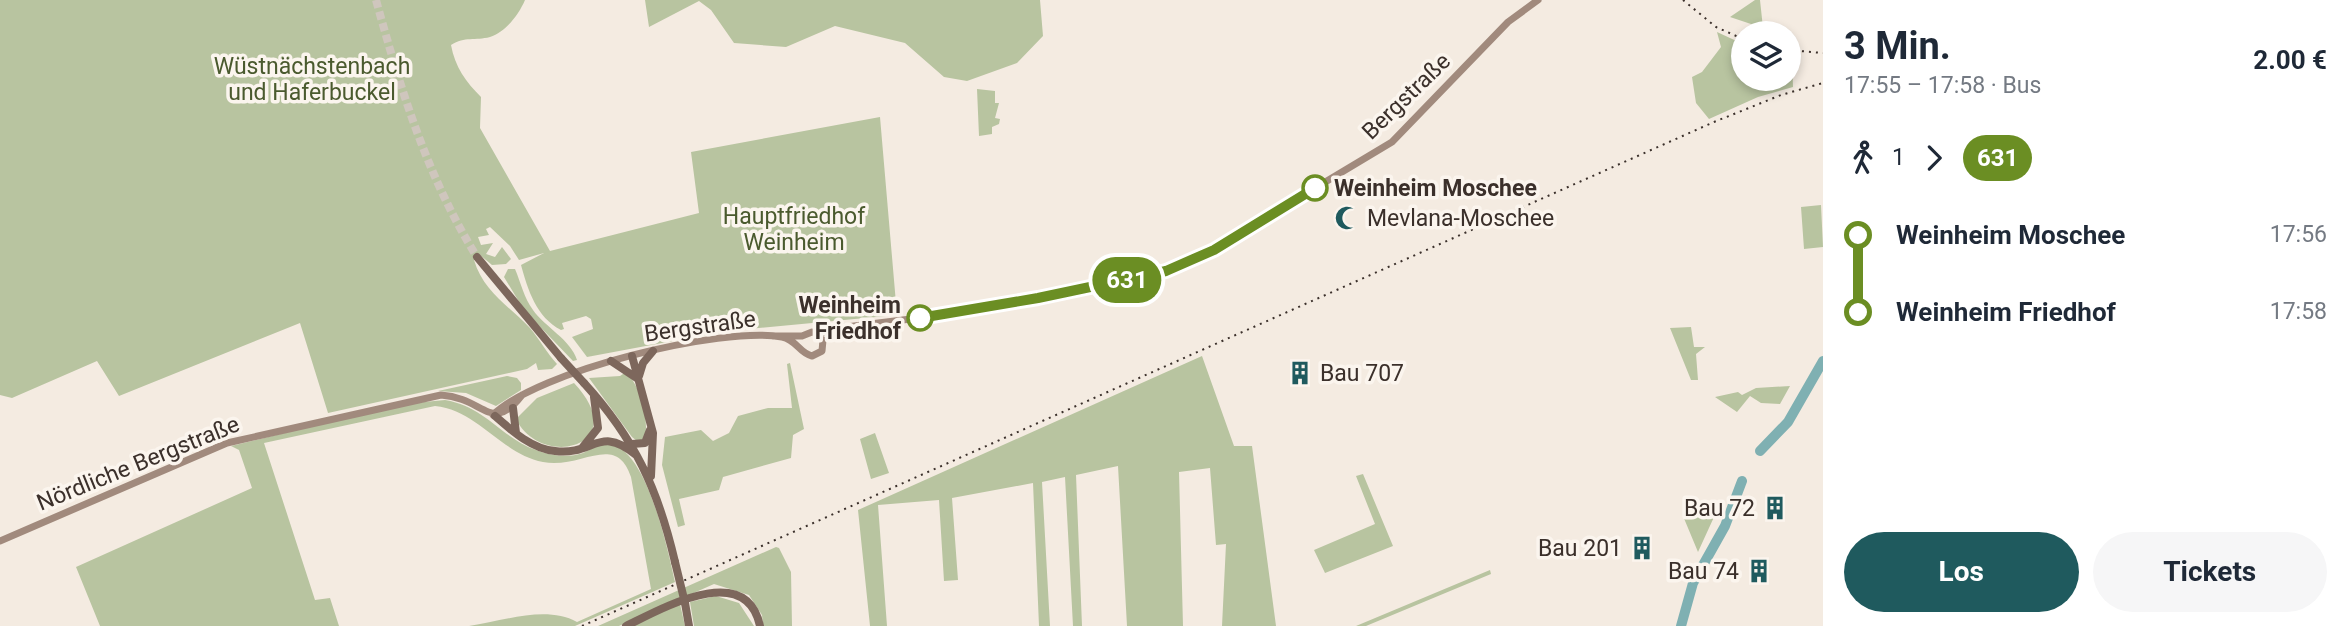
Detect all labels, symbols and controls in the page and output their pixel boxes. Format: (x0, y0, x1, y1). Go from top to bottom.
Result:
map controls (1731, 21, 1801, 91)
button: layers (1731, 21, 1801, 91)
text: 3 Min. (1844, 24, 1951, 68)
text: 2.00 € (2253, 45, 2327, 75)
street label: Bergstraße (1357, 48, 1456, 145)
park label: Wüstnächstenbach und Haferbuckel (214, 53, 410, 106)
text: 17:55 – 17:58 · Bus (1844, 72, 2041, 99)
icon: walk (1844, 139, 1882, 177)
icon: forward (1915, 139, 1953, 177)
text: 1 (1892, 144, 1905, 171)
text: 631 (1977, 144, 2018, 172)
marker: Weinheim Moschee (1302, 175, 1328, 201)
place label: Weinheim Moschee (1334, 175, 1537, 202)
park label: Hauptfriedhof Weinheim (723, 203, 866, 256)
mosque icon: Mevlana-Moschee (1333, 204, 1361, 232)
place label: Mevlana-Moschee (1367, 205, 1554, 232)
text: Weinheim Moschee (1896, 220, 2125, 250)
text: 17:56 (2270, 221, 2327, 248)
line badge: 631 (1087, 257, 1167, 303)
text: 631 (1106, 266, 1148, 294)
place label: Weinheim Friedhof (799, 292, 902, 345)
text: Weinheim Friedhof (1896, 297, 2116, 327)
text: 17:58 (2270, 298, 2327, 325)
street label: Bergstraße (643, 305, 757, 348)
marker: Weinheim Friedhof (907, 305, 933, 331)
building icon: Bau 707 (1286, 359, 1314, 387)
place label: Bau 707 (1320, 360, 1404, 387)
street label: Nördliche Bergstraße (33, 410, 243, 516)
building icon: Bau 72 (1761, 494, 1789, 522)
place label: Bau 72 (1684, 495, 1755, 522)
button: Los (1844, 532, 2079, 612)
button: Tickets (2093, 532, 2327, 612)
building icon: Bau 201 (1628, 534, 1656, 562)
place label: Bau 201 (1538, 535, 1622, 562)
building icon: Bau 74 (1745, 557, 1773, 585)
place label: Bau 74 (1668, 558, 1739, 585)

